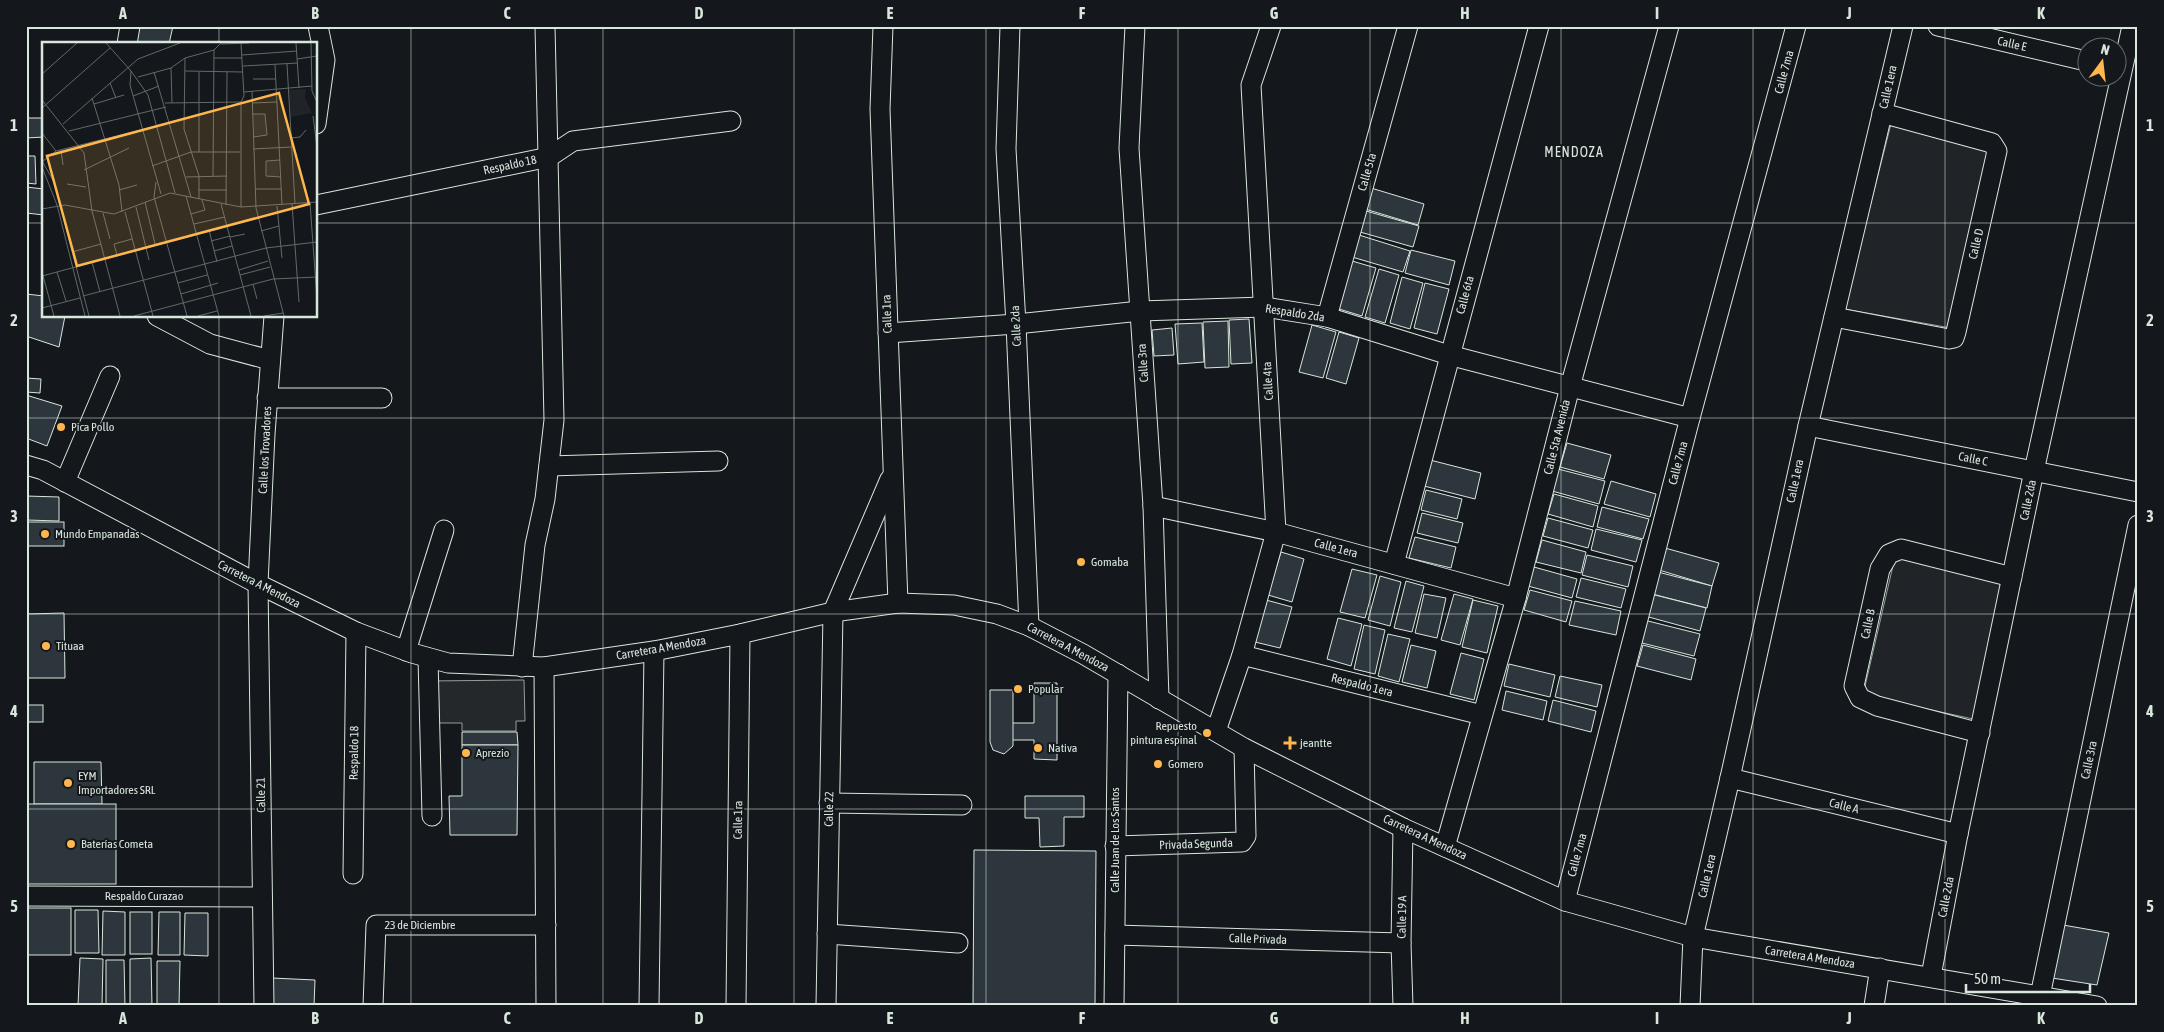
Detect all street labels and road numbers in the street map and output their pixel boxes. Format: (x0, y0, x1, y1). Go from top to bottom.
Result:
street label: Calle E (1996, 34, 2028, 54)
street label: Calle 7ma (1772, 49, 1796, 95)
street label: Calle 1era (1876, 64, 1900, 110)
street label: Calle 5ta (1355, 151, 1379, 193)
street label: Respaldo 18 (482, 152, 538, 177)
street label: Calle D (1966, 227, 1986, 261)
street label: Calle 6ta (1453, 274, 1477, 316)
street label: Calle 1ra (879, 294, 895, 334)
street label: Respaldo 2da (1264, 301, 1326, 325)
street label: Calle 2da (1008, 305, 1024, 347)
street label: Calle 3ra (1135, 343, 1151, 383)
street label: Calle 4ta (1260, 361, 1276, 401)
street label: Calle 5ta Avenida (1541, 398, 1573, 476)
street label: Calle los Trovadores (256, 406, 274, 494)
street label: Calle 7ma (1666, 440, 1690, 486)
street label: Calle C (1957, 449, 1990, 469)
street label: Calle 1era (1784, 458, 1806, 504)
street label: Calle 2da (2017, 478, 2039, 522)
street label: Calle 1era (1313, 536, 1359, 560)
street label: Carretera A Mendoza (215, 557, 303, 611)
street label: Calle B (1858, 608, 1878, 640)
street label: Carretera A Mendoza (1025, 620, 1111, 674)
street label: Carretera A Mendoza (615, 633, 707, 663)
street label: Respaldo 1era (1330, 671, 1394, 699)
street label: Respaldo 18 (347, 725, 361, 780)
street label: Calle 3ra (2078, 740, 2100, 780)
street label: Calle 21 (254, 777, 268, 813)
street label: Calle Juan de Los Santos (1108, 787, 1122, 893)
street label: Calle 22 (822, 791, 836, 827)
street label: Calle A (1828, 796, 1860, 816)
street label: Calle 1ra (731, 800, 745, 840)
street label: Carretera A Mendoza (1381, 811, 1469, 863)
street label: Calle 7ma (1565, 832, 1589, 878)
street label: Privada Segunda (1159, 836, 1233, 852)
street label: Calle 1era (1695, 853, 1719, 899)
street label: Calle 2da (1935, 875, 1957, 919)
street label: Respaldo Curazao (105, 889, 184, 903)
street label: Calle 19 A (1395, 895, 1409, 939)
street label: 23 de Diciembre (384, 918, 456, 932)
street label: Calle Privada (1229, 931, 1287, 947)
street label: Carretera A Mendoza (1764, 943, 1856, 971)

